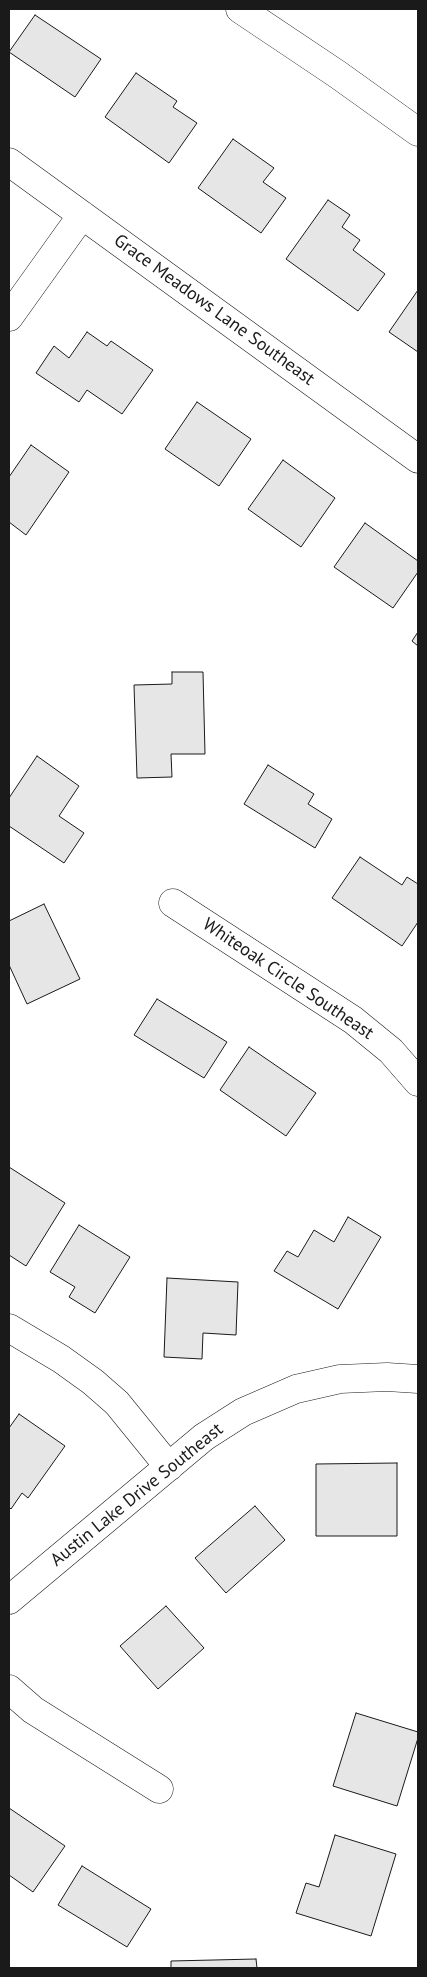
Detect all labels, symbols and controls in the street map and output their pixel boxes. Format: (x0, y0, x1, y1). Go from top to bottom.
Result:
street label: Grace Meadows Lane Southeast (109, 230, 319, 390)
street label: Whiteoak Circle Southeast (198, 914, 378, 1044)
street label: Austin Lake Drive Southeast (47, 1419, 227, 1571)

